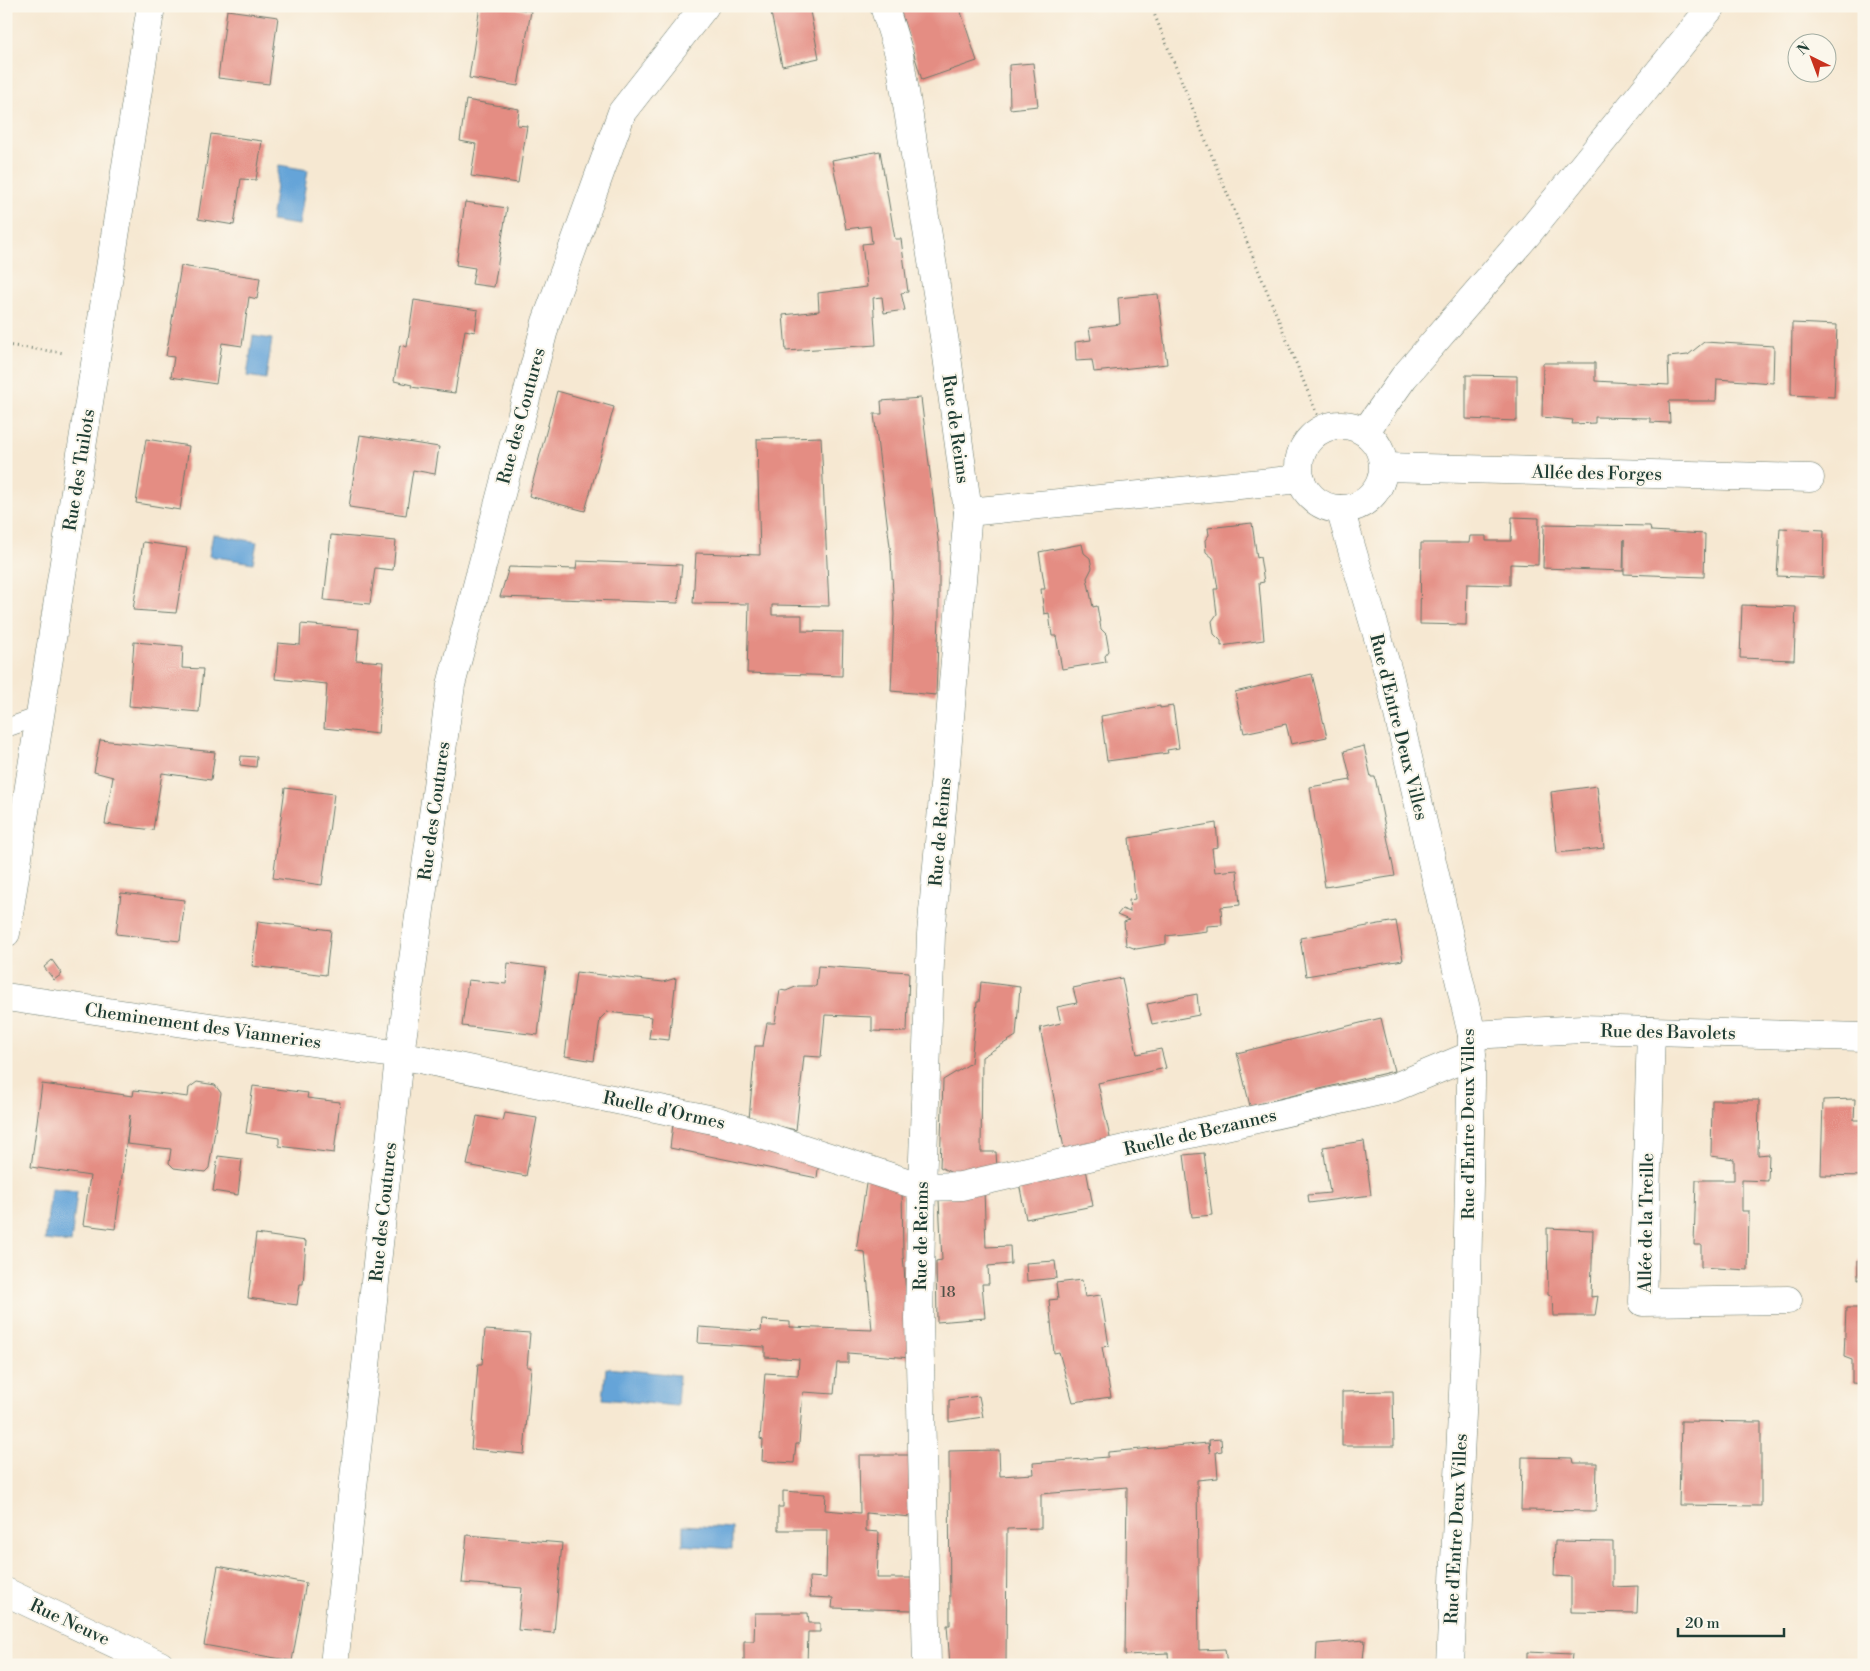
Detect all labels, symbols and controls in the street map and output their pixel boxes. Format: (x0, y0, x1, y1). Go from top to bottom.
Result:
north arrow (1788, 32, 1838, 82)
text: N (1794, 39, 1814, 59)
street label: Rue des Coutures (492, 345, 551, 487)
street label: Rue de Reims (936, 373, 975, 485)
street label: Rue des Tuilots (58, 407, 101, 533)
street label: Allée des Forges (1531, 461, 1662, 486)
street label: Rue d'Entre Deux Villes (1364, 632, 1433, 823)
street label: Rue des Coutures (413, 740, 456, 882)
street label: Rue de Reims (924, 776, 957, 888)
street label: Cheminement des Vianneries (83, 998, 323, 1055)
street label: Rue des Bavolets (1600, 1020, 1736, 1045)
street label: Rue d'Entre Deux Villes (1457, 1028, 1480, 1220)
street label: Ruelle d'Ormes (601, 1086, 727, 1135)
street label: Ruelle de Bezannes (1121, 1104, 1279, 1161)
street label: Rue des Coutures (365, 1141, 402, 1283)
street label: Allée de la Treille (1634, 1153, 1659, 1294)
street label: Rue de Reims (909, 1181, 934, 1291)
house number: 18 (940, 1283, 956, 1302)
street label: Rue d'Entre Deux Villes (1440, 1433, 1473, 1625)
street label: Rue Neuve (26, 1594, 114, 1651)
scale bar (1678, 1606, 1784, 1638)
text: 20 m (1685, 1614, 1720, 1633)

